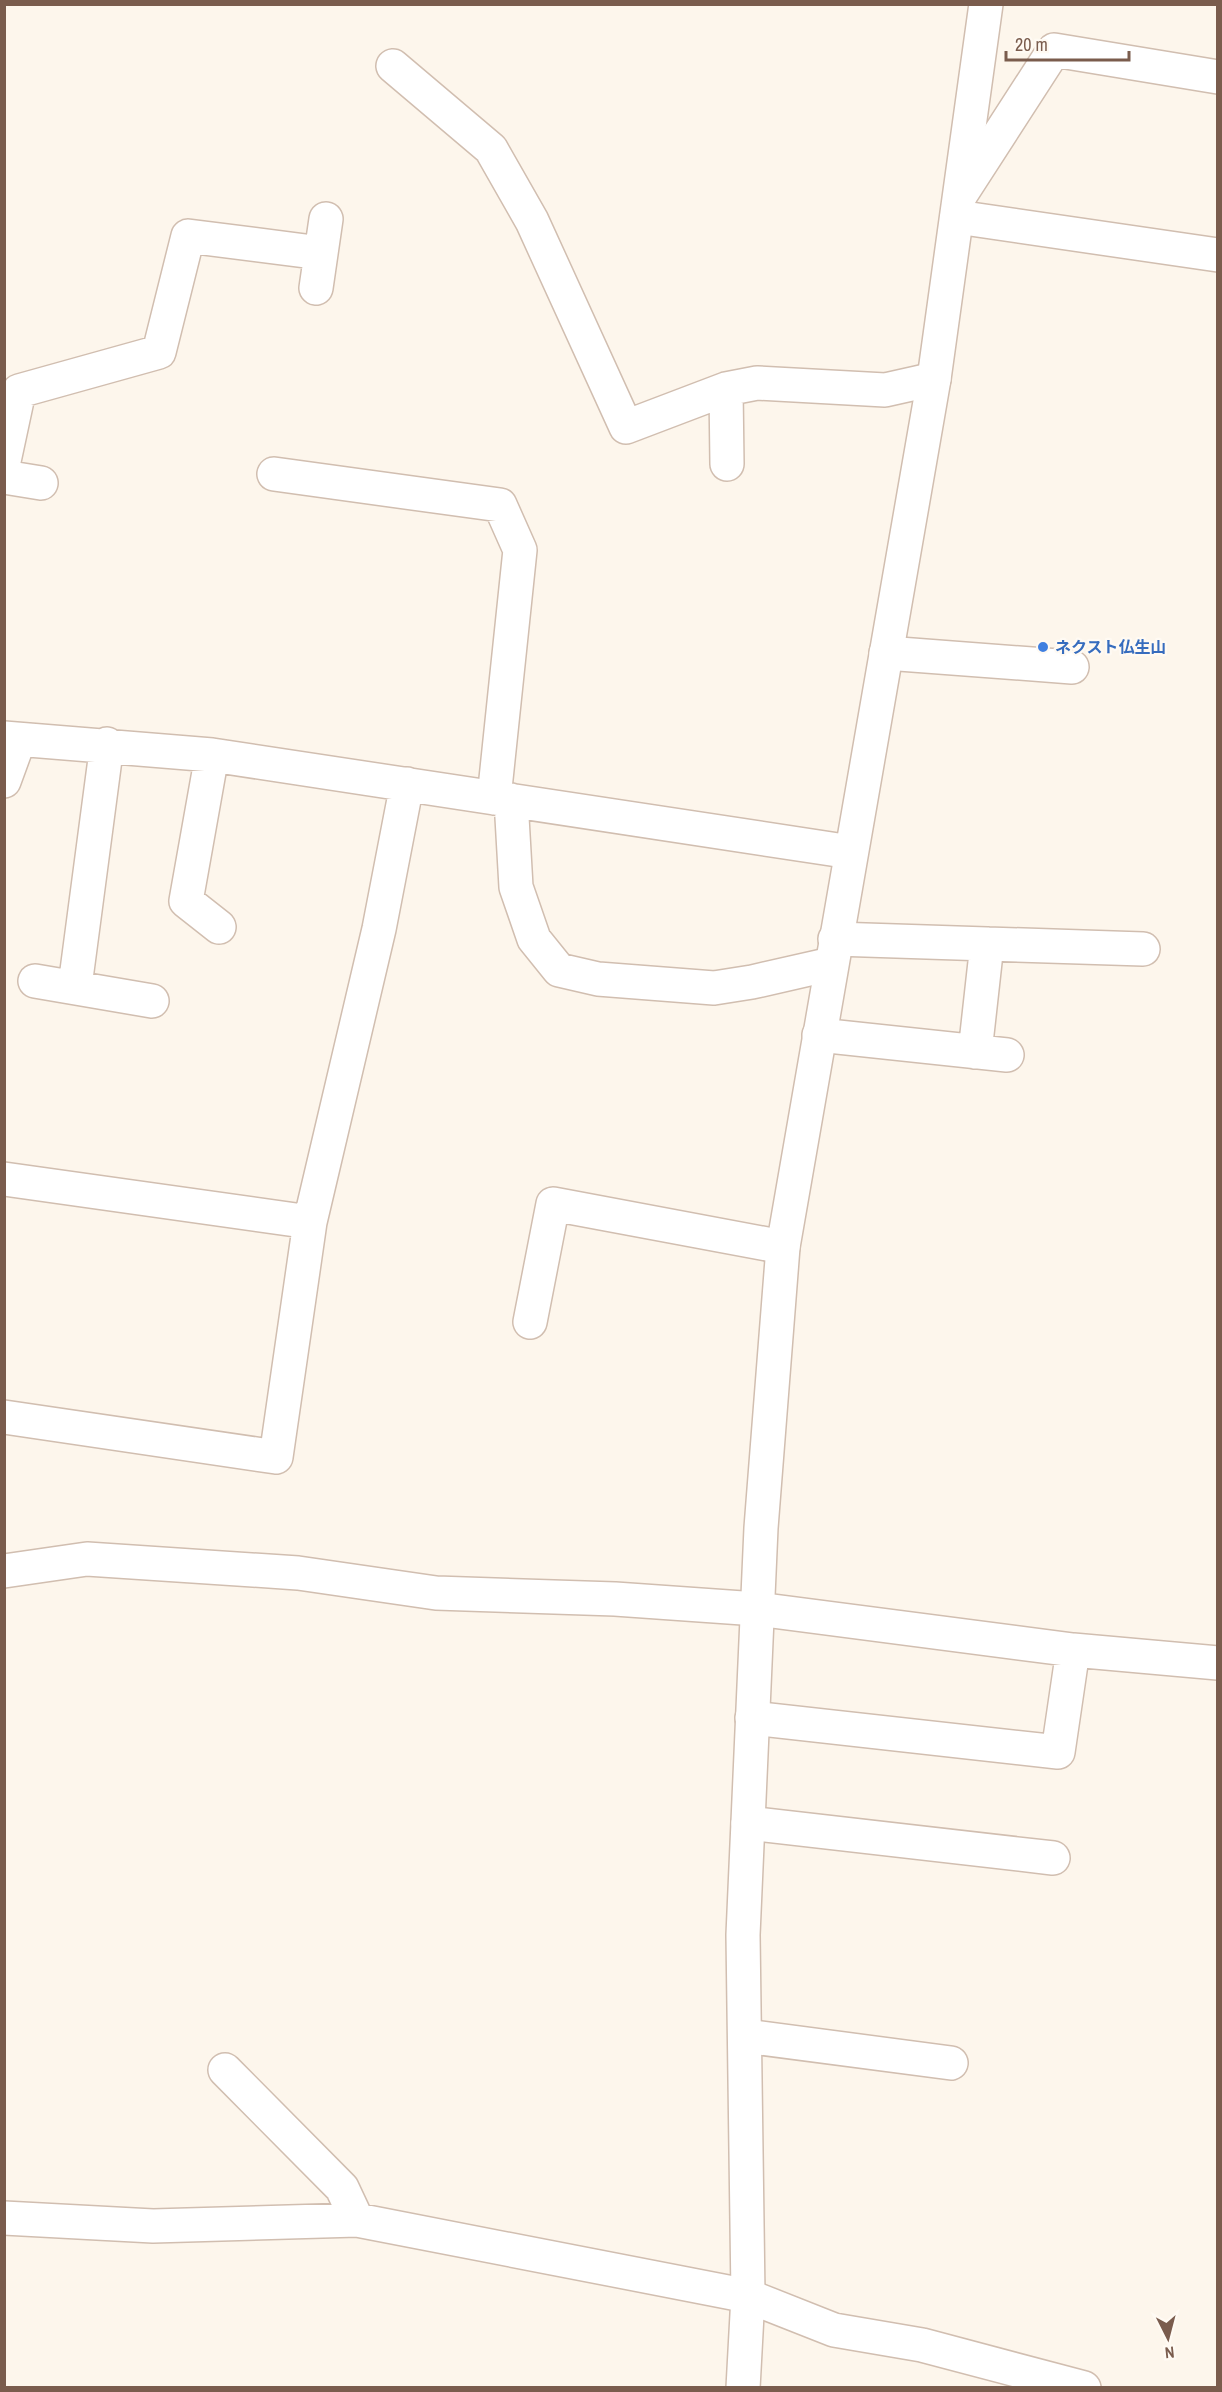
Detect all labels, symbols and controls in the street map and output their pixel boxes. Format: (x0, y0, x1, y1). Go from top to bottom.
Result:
scale bar (1006, 24, 1129, 62)
text: 20 m (1015, 32, 1048, 57)
place label: ネクスト仏生山 (1055, 636, 1167, 658)
marker: ネクスト仏生山 (1036, 640, 1050, 654)
north arrow (1138, 2308, 1198, 2368)
text: N (1164, 2341, 1175, 2364)

